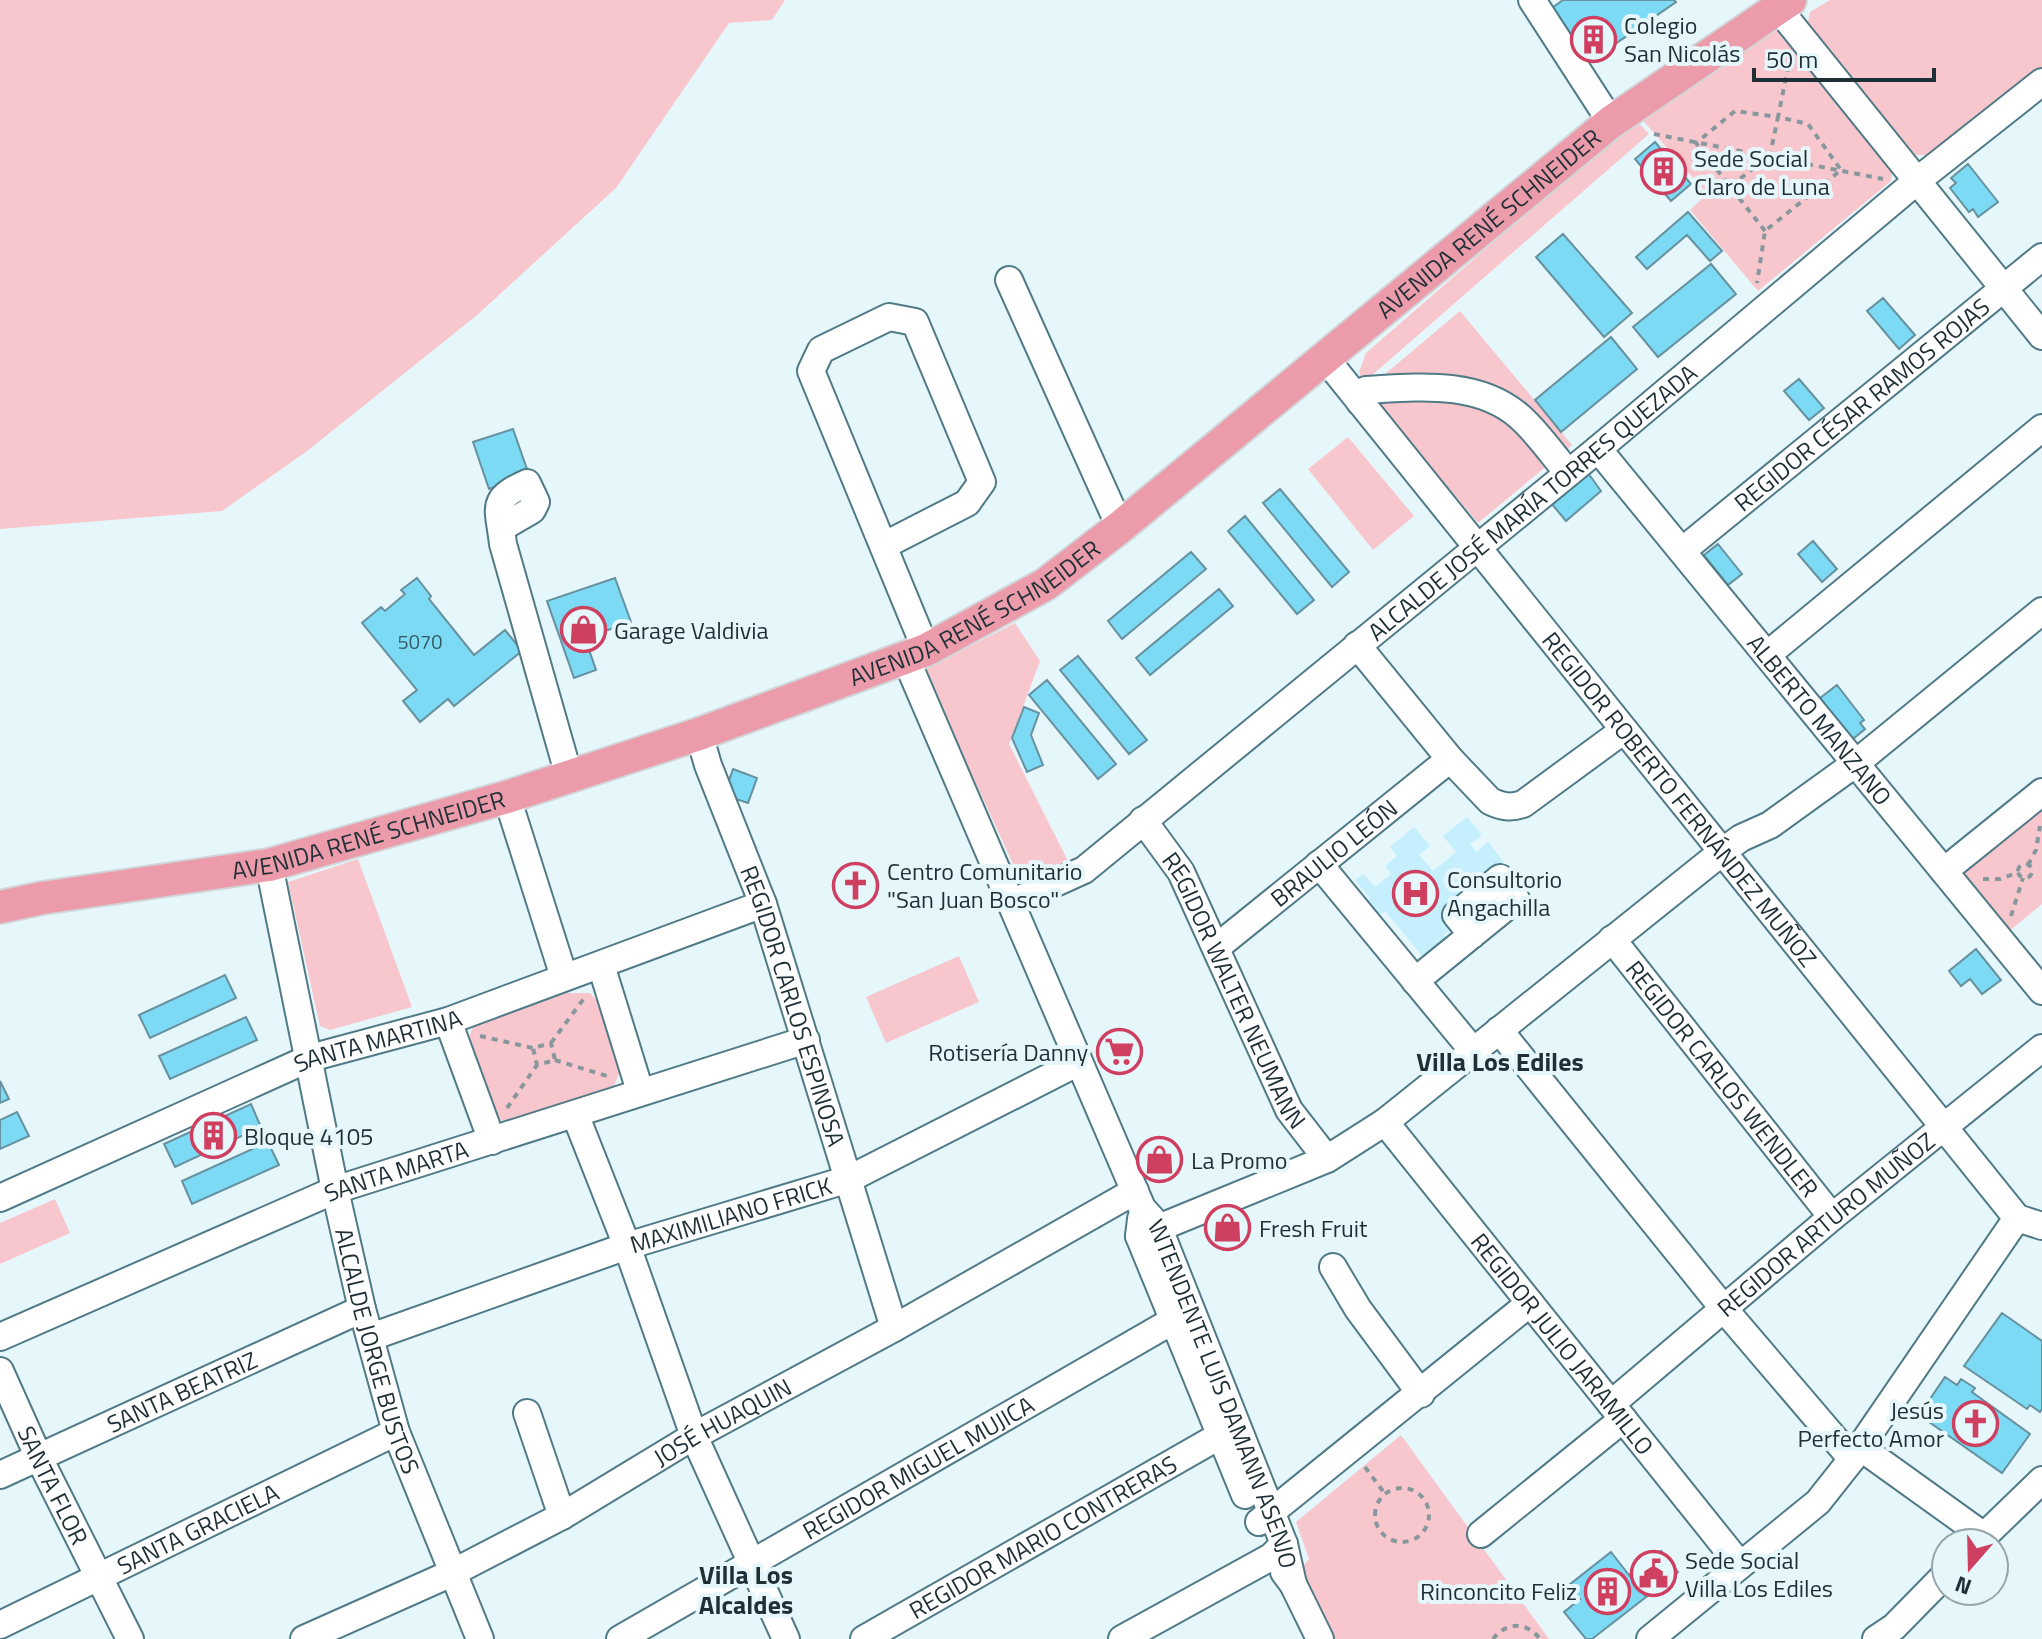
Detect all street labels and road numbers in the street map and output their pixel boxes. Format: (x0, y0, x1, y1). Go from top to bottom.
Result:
street label: AVENIDA RENÉ SCHNEIDER (1368, 119, 1609, 327)
street label: REGIDOR CÉSAR RAMOS ROJAS (1726, 289, 1997, 520)
street label: ALCALDE JOSÉ MARÍA TORRES QUEZADA (1360, 355, 1705, 649)
street label: AVENIDA RENÉ SCHNEIDER (844, 531, 1108, 695)
street label: REGIDOR ROBERTO FERNÁNDEZ MUÑOZ (1534, 624, 1826, 974)
street label: ALBERTO MANZANO (1739, 626, 1901, 813)
street label: AVENIDA RENÉ SCHNEIDER (229, 780, 509, 888)
street label: BRAULIO LEÓN (1262, 790, 1405, 915)
street label: REGIDOR WALTER NEUMANN (1154, 844, 1315, 1136)
street label: REGIDOR CARLOS ESPINOSA (731, 860, 855, 1151)
street label: REGIDOR CARLOS WENDLER (1617, 952, 1828, 1205)
street label: SANTA MARTINA (288, 1000, 467, 1081)
street label: REGIDOR ARTURO MUÑOZ (1709, 1123, 1942, 1325)
street label: SANTA MARTA (318, 1131, 473, 1211)
street label: MAXIMILIANO FRICK (625, 1167, 836, 1262)
street label: INTENDENTE LUIS DAMANN ASENJO (1141, 1210, 1307, 1572)
street label: ALCALDE JORGE BUSTOS (326, 1225, 429, 1479)
street label: REGIDOR JULIO JARAMILLO (1462, 1225, 1663, 1462)
street label: SANTA BEATRIZ (101, 1342, 263, 1442)
street label: JOSÉ HUAQUIN (646, 1369, 798, 1475)
street label: REGIDOR MIGUEL MUJICA (796, 1386, 1041, 1548)
street label: SANTA FLOR (9, 1420, 98, 1551)
street label: REGIDOR MARIO CONTRERAS (902, 1446, 1184, 1628)
street label: SANTA GRACIELA (111, 1474, 285, 1583)

